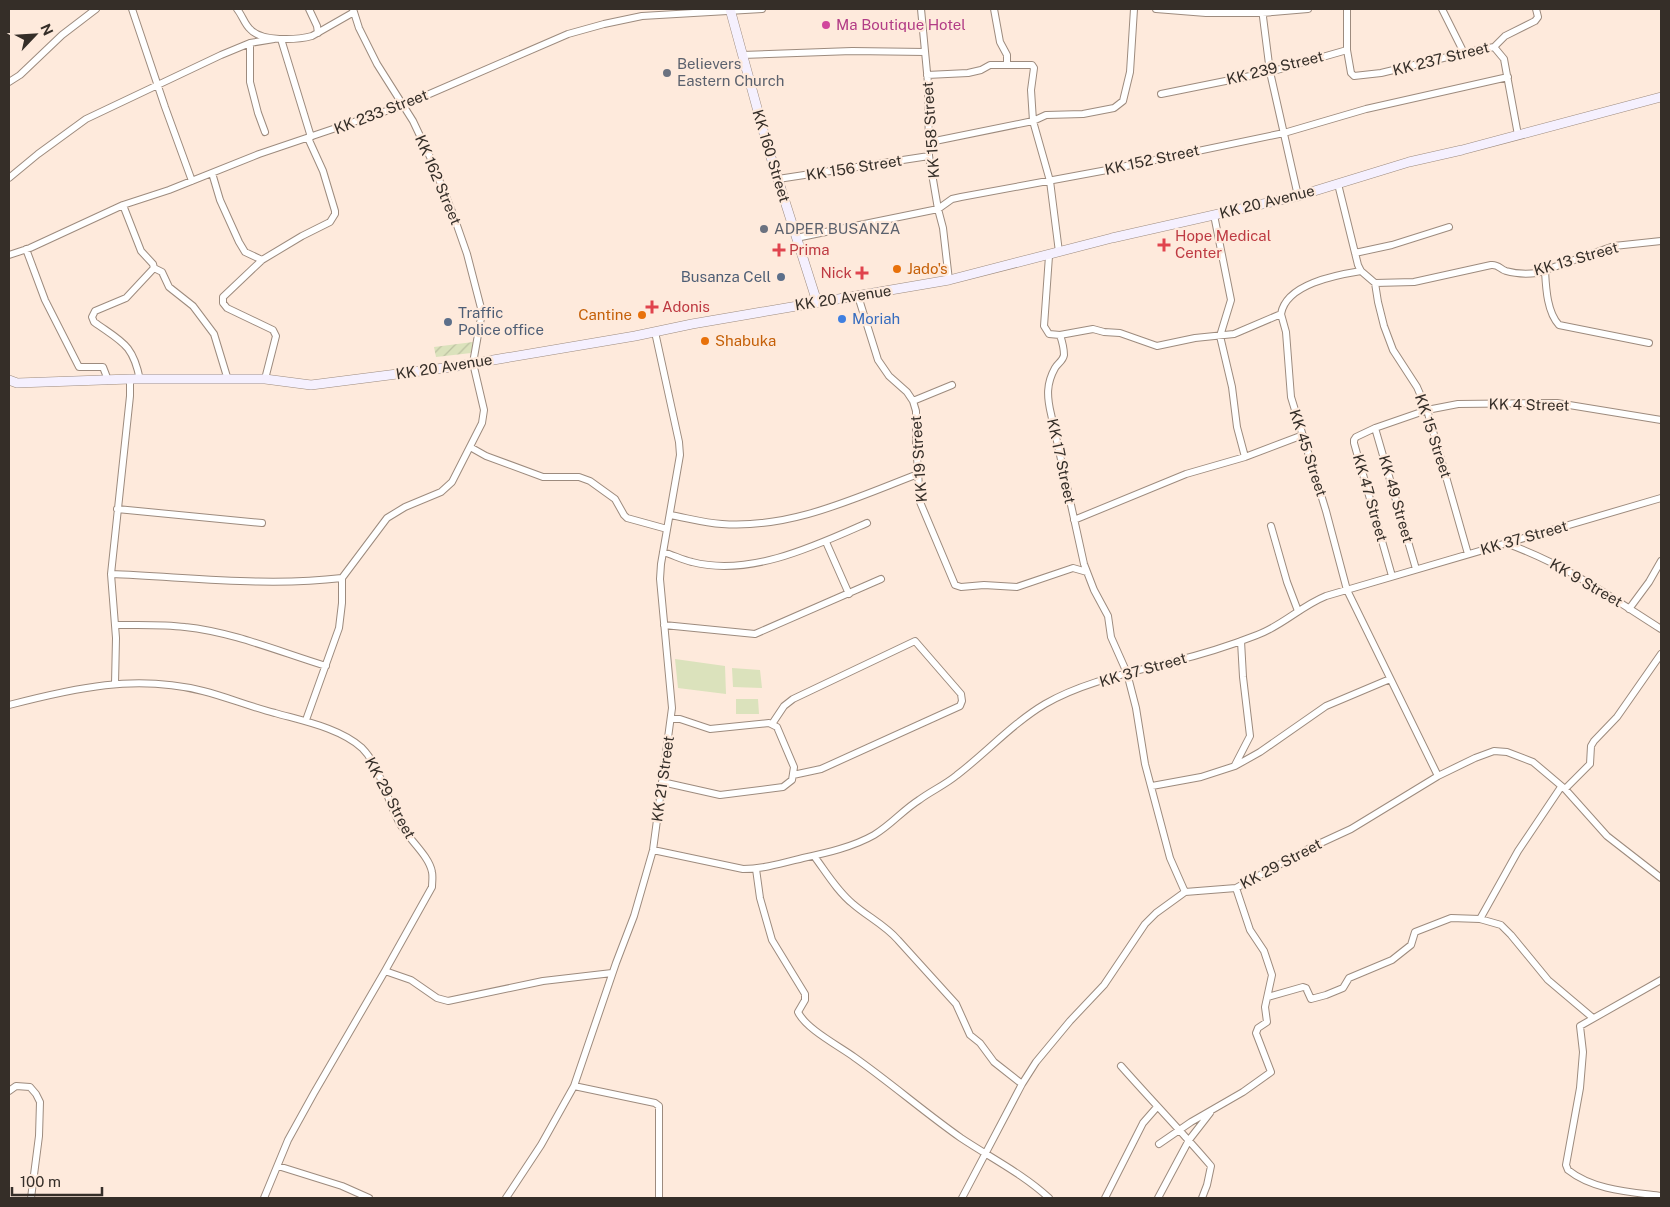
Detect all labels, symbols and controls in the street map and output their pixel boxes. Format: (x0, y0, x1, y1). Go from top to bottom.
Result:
north arrow (10, 10, 60, 60)
place label: Ma Boutique Hotel (836, 16, 966, 33)
marker: Ma Boutique Hotel (820, 19, 832, 31)
text: N (37, 21, 56, 38)
street label: KK 237 Street (1391, 38, 1491, 79)
street label: KK 239 Street (1225, 47, 1325, 88)
place label: Believers Eastern Church (677, 55, 784, 89)
marker: Believers Eastern Church (661, 67, 673, 79)
street label: KK 158 Street (919, 81, 942, 179)
street label: KK 233 Street (331, 86, 430, 137)
street label: KK 160 Street (749, 107, 794, 204)
street label: KK 162 Street (412, 132, 465, 227)
street label: KK 152 Street (1103, 141, 1201, 178)
street label: KK 156 Street (805, 152, 903, 183)
street label: KK 20 Avenue (1218, 181, 1316, 222)
place label: ADPER BUSANZA (774, 220, 901, 237)
marker: ADPER BUSANZA (758, 223, 770, 235)
place label: Hope Medical Center (1175, 227, 1271, 261)
marker: Hope Medical Center (1157, 238, 1171, 252)
street label: KK 13 Street (1532, 238, 1620, 279)
place label: Prima (789, 241, 829, 258)
marker: Prima (773, 244, 785, 256)
place label: Jado's (907, 260, 948, 277)
marker: Jado's (891, 263, 903, 275)
place label: Nick (821, 264, 852, 281)
marker: Nick (856, 267, 868, 279)
place label: Busanza Cell (681, 268, 771, 285)
marker: Busanza Cell (775, 271, 787, 283)
street label: KK 20 Avenue (793, 281, 892, 314)
place label: Adonis (662, 298, 710, 315)
marker: Adonis (646, 301, 658, 313)
place label: Traffic Police office (458, 304, 544, 338)
place label: Cantine (578, 306, 632, 323)
marker: Cantine (636, 309, 648, 321)
place label: Moriah (852, 310, 900, 327)
marker: Moriah (836, 313, 848, 325)
marker: Traffic Police office (442, 316, 454, 328)
place label: Shabuka (715, 332, 776, 349)
marker: Shabuka (699, 335, 711, 347)
street label: KK 20 Avenue (394, 350, 493, 383)
street label: KK 15 Street (1412, 392, 1455, 480)
street label: KK 4 Street (1488, 395, 1570, 414)
street label: KK 45 Street (1286, 407, 1331, 499)
street label: KK 19 Street (907, 415, 930, 503)
street label: KK 17 Street (1044, 417, 1079, 505)
street label: KK 47 Street (1350, 452, 1391, 544)
street label: KK 49 Street (1376, 453, 1417, 545)
street label: KK 37 Street (1478, 517, 1569, 558)
street label: KK 9 Street (1547, 555, 1626, 610)
street label: KK 37 Street (1097, 649, 1188, 690)
street label: KK 21 Street (648, 735, 677, 823)
street label: KK 29 Street (362, 754, 419, 842)
street label: KK 29 Street (1237, 835, 1325, 892)
scale bar (12, 1164, 102, 1196)
text: 100 m (20, 1173, 61, 1190)

